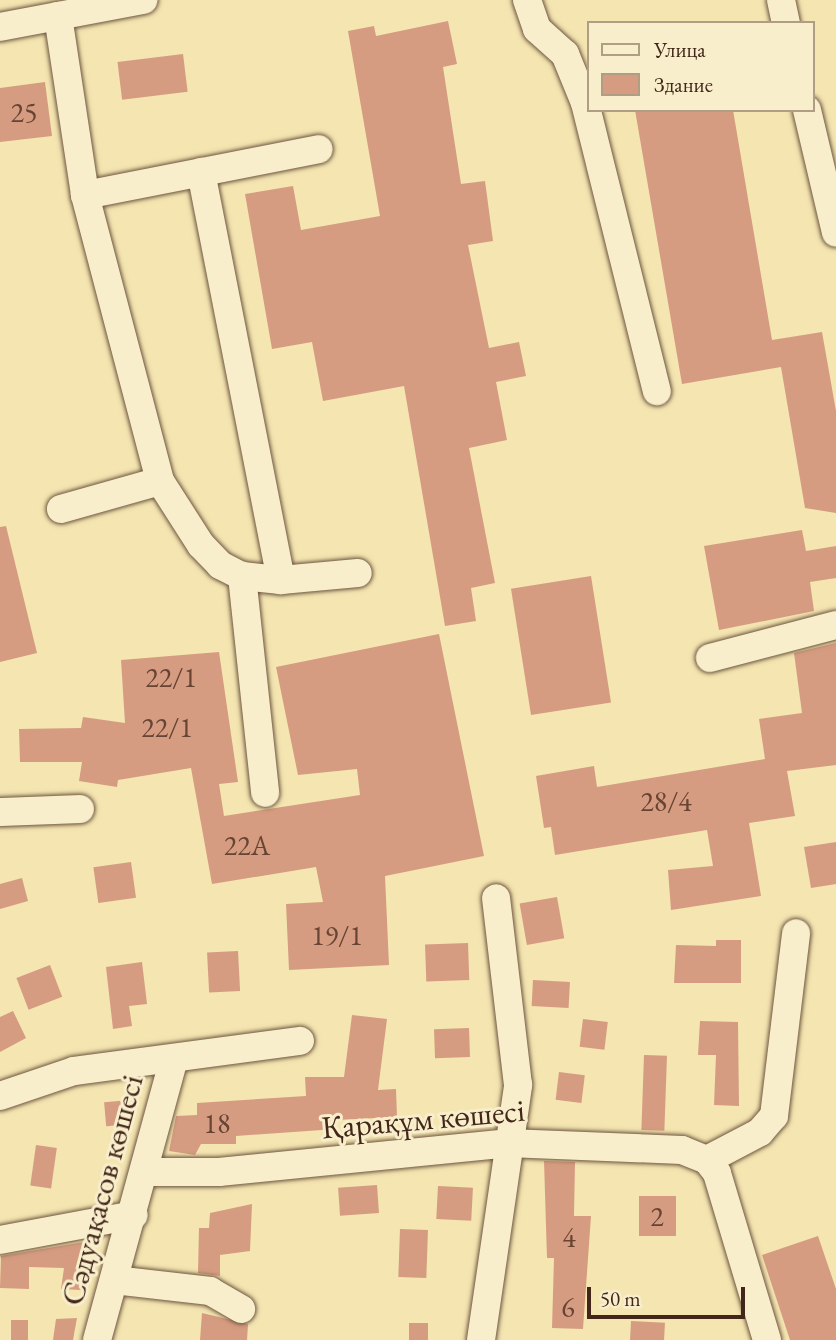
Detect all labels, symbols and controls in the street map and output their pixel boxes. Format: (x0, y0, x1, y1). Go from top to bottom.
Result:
legend (588, 21, 815, 112)
text: Улица (654, 36, 706, 63)
text: Здание (654, 71, 713, 98)
house number: 25 (11, 95, 37, 129)
house number: 22/1 (145, 660, 197, 694)
house number: 22/1 (141, 710, 193, 744)
house number: 28/4 (640, 784, 692, 818)
house number: 22А (224, 828, 270, 862)
house number: 19/1 (311, 918, 363, 952)
street label: Сәдуақасов көшесі (53, 1071, 151, 1309)
street label: Қарақұм көшесі (320, 1091, 526, 1147)
house number: 18 (204, 1106, 230, 1140)
house number: 2 (650, 1199, 664, 1233)
house number: 4 (562, 1220, 576, 1254)
scale bar (591, 1274, 748, 1318)
text: 50 m (600, 1285, 641, 1312)
house number: 6 (561, 1290, 575, 1324)

